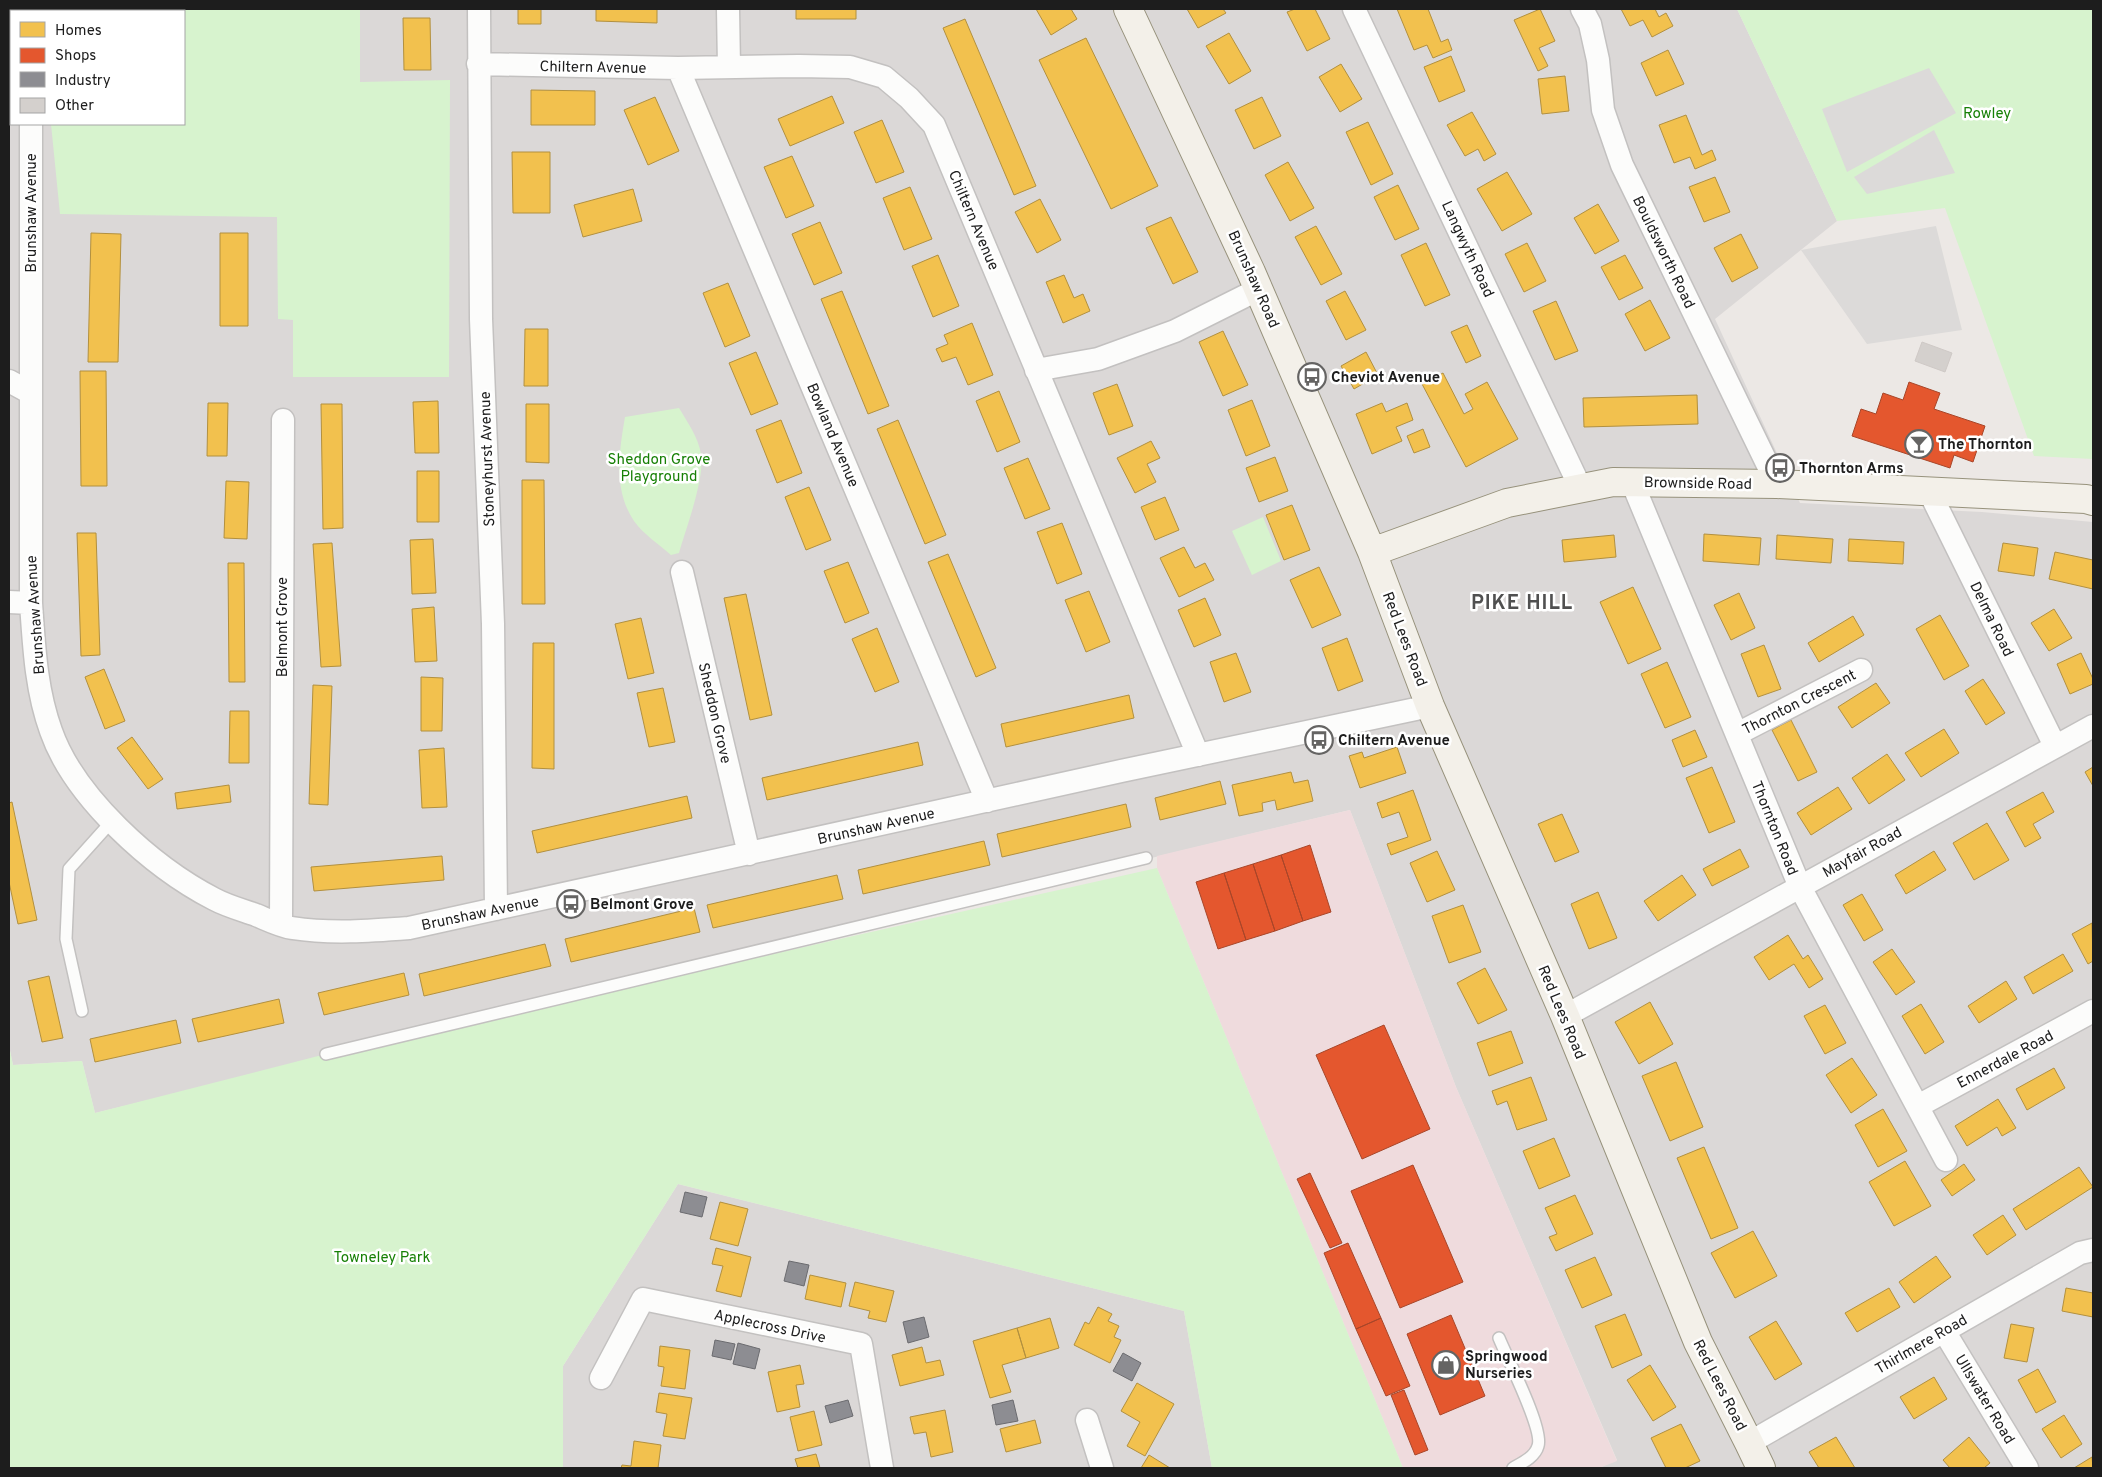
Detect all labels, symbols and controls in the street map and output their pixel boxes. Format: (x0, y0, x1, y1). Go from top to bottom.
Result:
legend (10, 10, 185, 125)
text: Homes (55, 22, 102, 41)
text: Shops (55, 47, 96, 66)
street label: Chiltern Avenue (539, 58, 647, 79)
text: Industry (55, 72, 111, 91)
text: Other (55, 97, 94, 116)
park label: Rowley (1963, 105, 2011, 124)
street label: Brunshaw Avenue (23, 153, 42, 273)
street label: Chiltern Avenue (943, 168, 1002, 274)
street label: Bouldsworth Road (1627, 193, 1698, 312)
street label: Langwyth Road (1436, 198, 1497, 301)
street label: Brunshaw Road (1223, 228, 1283, 331)
bus stop icon: Cheviot Avenue (1297, 362, 1327, 392)
place label: Cheviot Avenue (1331, 369, 1440, 388)
street label: Bowland Avenue (801, 381, 862, 490)
street label: Stoneyhurst Avenue (477, 391, 500, 527)
bar icon: The Thornton (1904, 429, 1934, 459)
place label: The Thornton (1938, 436, 2032, 455)
park label: Sheddon Grove Playground (608, 451, 710, 487)
bus stop icon: Thornton Arms (1765, 453, 1795, 483)
place label: Thornton Arms (1799, 460, 1904, 479)
street label: Brownside Road (1644, 474, 1752, 495)
street label: Brunshaw Avenue (23, 555, 50, 675)
street label: Belmont Grove (274, 577, 293, 677)
street label: Delma Road (1964, 579, 2017, 660)
street label: Red Lees Road (1377, 590, 1430, 690)
district label: PIKE HILL (1471, 591, 1573, 617)
street label: Sheddon Grove (693, 661, 734, 766)
street label: Thornton Crescent (1740, 666, 1860, 740)
bus stop icon: Chiltern Avenue (1304, 725, 1334, 755)
place label: Chiltern Avenue (1338, 732, 1450, 751)
street label: Thornton Road (1746, 779, 1801, 879)
street label: Brunshaw Avenue (816, 805, 937, 850)
street label: Mayfair Road (1820, 824, 1906, 883)
bus stop icon: Belmont Grove (556, 889, 586, 919)
street label: Brunshaw Avenue (420, 893, 541, 936)
place label: Belmont Grove (590, 896, 694, 915)
street label: Red Lees Road (1532, 963, 1589, 1062)
street label: Ennerdale Road (1954, 1027, 2057, 1094)
park label: Towneley Park (333, 1249, 431, 1268)
street label: Applecross Drive (712, 1306, 827, 1349)
street label: Thirlmere Road (1872, 1311, 1971, 1379)
street label: Red Lees Road (1688, 1337, 1750, 1434)
place label: Springwood Nurseries (1465, 1348, 1548, 1384)
shop icon: Springwood Nurseries (1431, 1350, 1461, 1380)
street label: Ullswater Road (1950, 1352, 2018, 1448)

